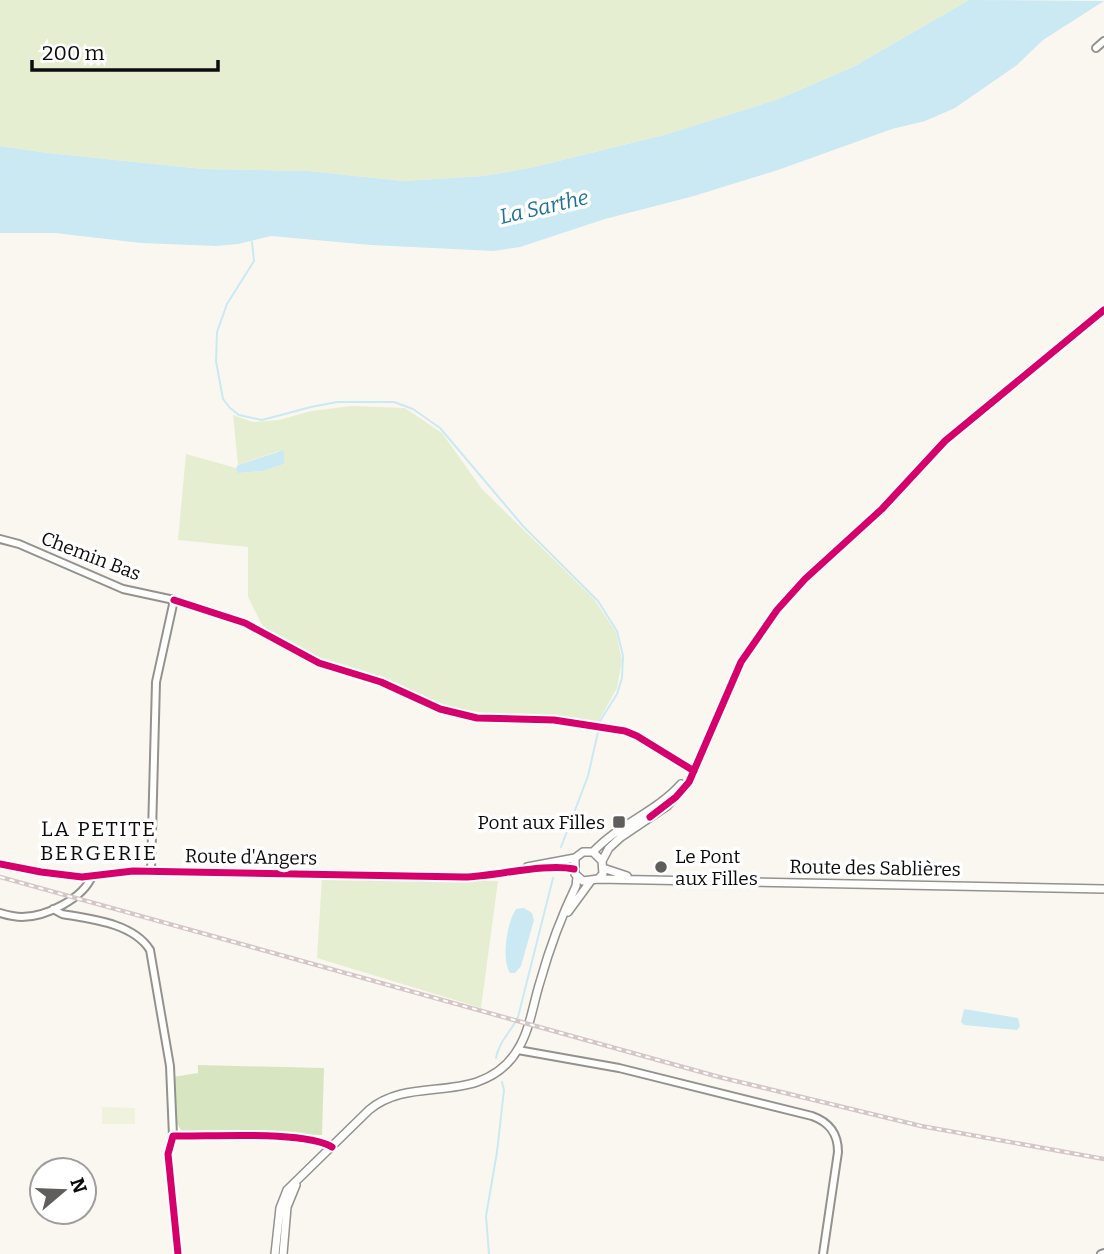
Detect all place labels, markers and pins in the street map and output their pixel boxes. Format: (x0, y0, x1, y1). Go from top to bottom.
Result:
place label: Pont aux Filles (478, 811, 605, 834)
marker: Pont aux Filles (611, 814, 627, 830)
place label: Le Pont aux Filles (675, 845, 758, 890)
marker: Le Pont aux Filles (653, 859, 669, 875)

